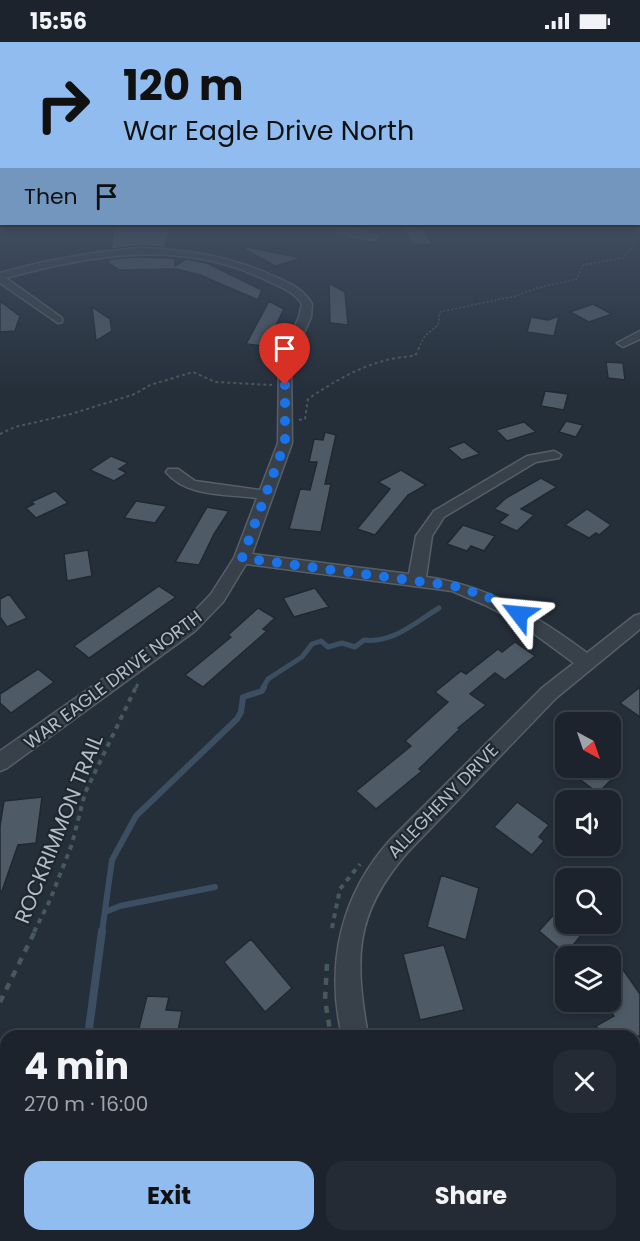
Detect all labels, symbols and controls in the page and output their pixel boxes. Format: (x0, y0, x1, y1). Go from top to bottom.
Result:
text: 15:56 (30, 6, 87, 37)
text: 120 m (123, 56, 244, 115)
icon: right (24, 66, 102, 144)
text: War Eagle Drive North (123, 112, 414, 149)
icon: arrive (90, 180, 123, 213)
text: Then (24, 181, 78, 212)
pin (259, 323, 310, 385)
icon: arrive (268, 332, 301, 365)
position arrow (487, 582, 551, 646)
street label: WAR EAGLE DRIVE NORTH (19, 604, 207, 755)
north arrow (555, 712, 621, 778)
map controls (555, 712, 621, 1012)
street label: ROCKRIMMON TRAIL (7, 730, 110, 928)
street label: ALLEGHENY DRIVE (382, 738, 504, 863)
button: sound (555, 790, 621, 856)
button: search (555, 868, 621, 934)
button: layers (555, 946, 621, 1012)
text: 4 min (24, 1041, 129, 1092)
button: close (553, 1050, 616, 1113)
text: 270 m · 16:00 (24, 1090, 148, 1118)
button: Exit (24, 1161, 314, 1230)
button: Share (326, 1161, 616, 1230)

